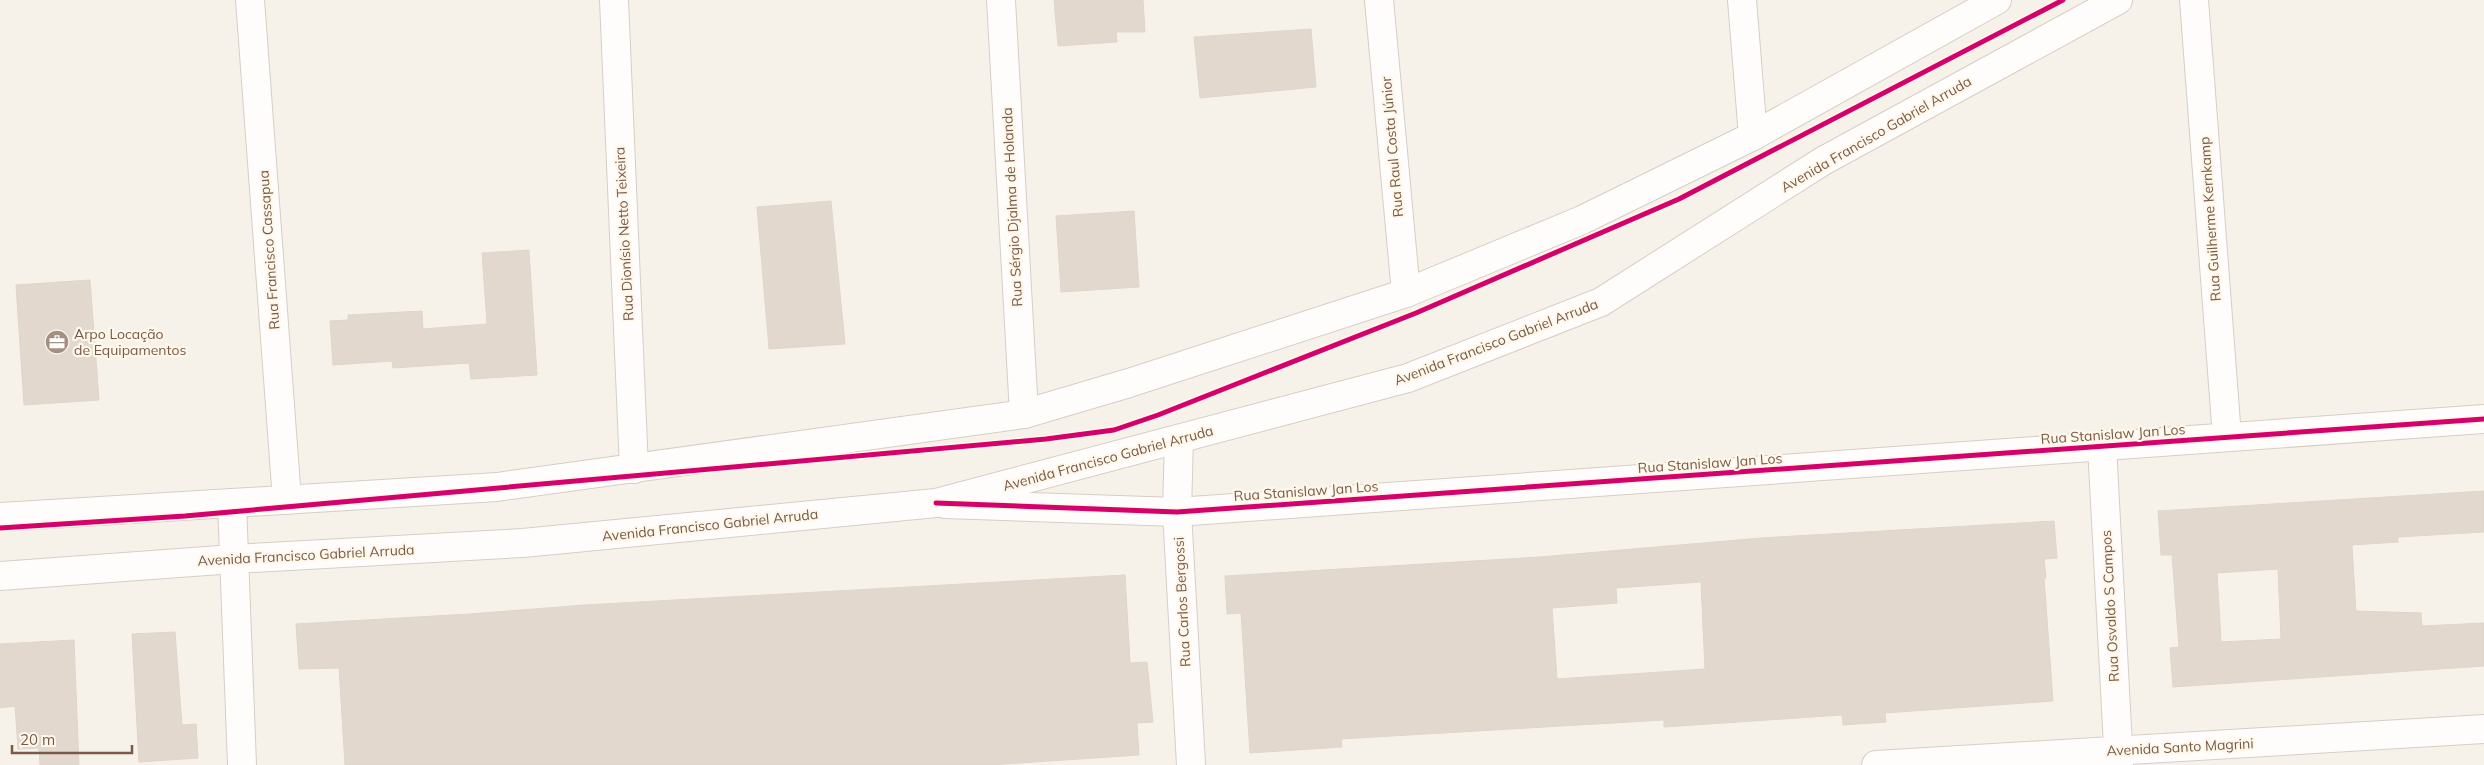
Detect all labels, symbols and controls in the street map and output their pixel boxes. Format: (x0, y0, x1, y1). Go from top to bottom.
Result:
street label: Avenida Francisco Gabriel Arruda (1777, 72, 1975, 196)
street label: Rua Raul Costa Júnior (1377, 75, 1407, 218)
street label: Rua Sérgio Djalma de Holanda (998, 107, 1026, 307)
street label: Rua Guilherme Kernkamp (2195, 136, 2225, 302)
street label: Rua Dionísio Netto Teixeira (610, 146, 638, 322)
street label: Rua Francisco Cassapua (254, 170, 284, 330)
street label: Avenida Francisco Gabriel Arruda (1391, 295, 1601, 389)
place label: Arpo Locação de Equipamentos (74, 325, 186, 359)
office icon: Arpo Locação de Equipamentos (44, 329, 70, 355)
street label: Rua Stanislaw Jan Los (2040, 420, 2186, 448)
street label: Avenida Francisco Gabriel Arruda (1001, 421, 1215, 495)
street label: Rua Stanislaw Jan Los (1637, 449, 1783, 477)
street label: Rua Stanislaw Jan Los (1233, 477, 1379, 505)
street label: Avenida Francisco Gabriel Arruda (601, 505, 819, 545)
street label: Rua Osvaldo S Campos (2097, 529, 2123, 682)
street label: Rua Carlos Bergossi (1170, 536, 1194, 668)
street label: Avenida Francisco Gabriel Arruda (197, 540, 415, 570)
scale bar (12, 722, 132, 754)
text: 20 m (20, 730, 55, 749)
street label: Avenida Santo Magrini (2106, 734, 2254, 760)

